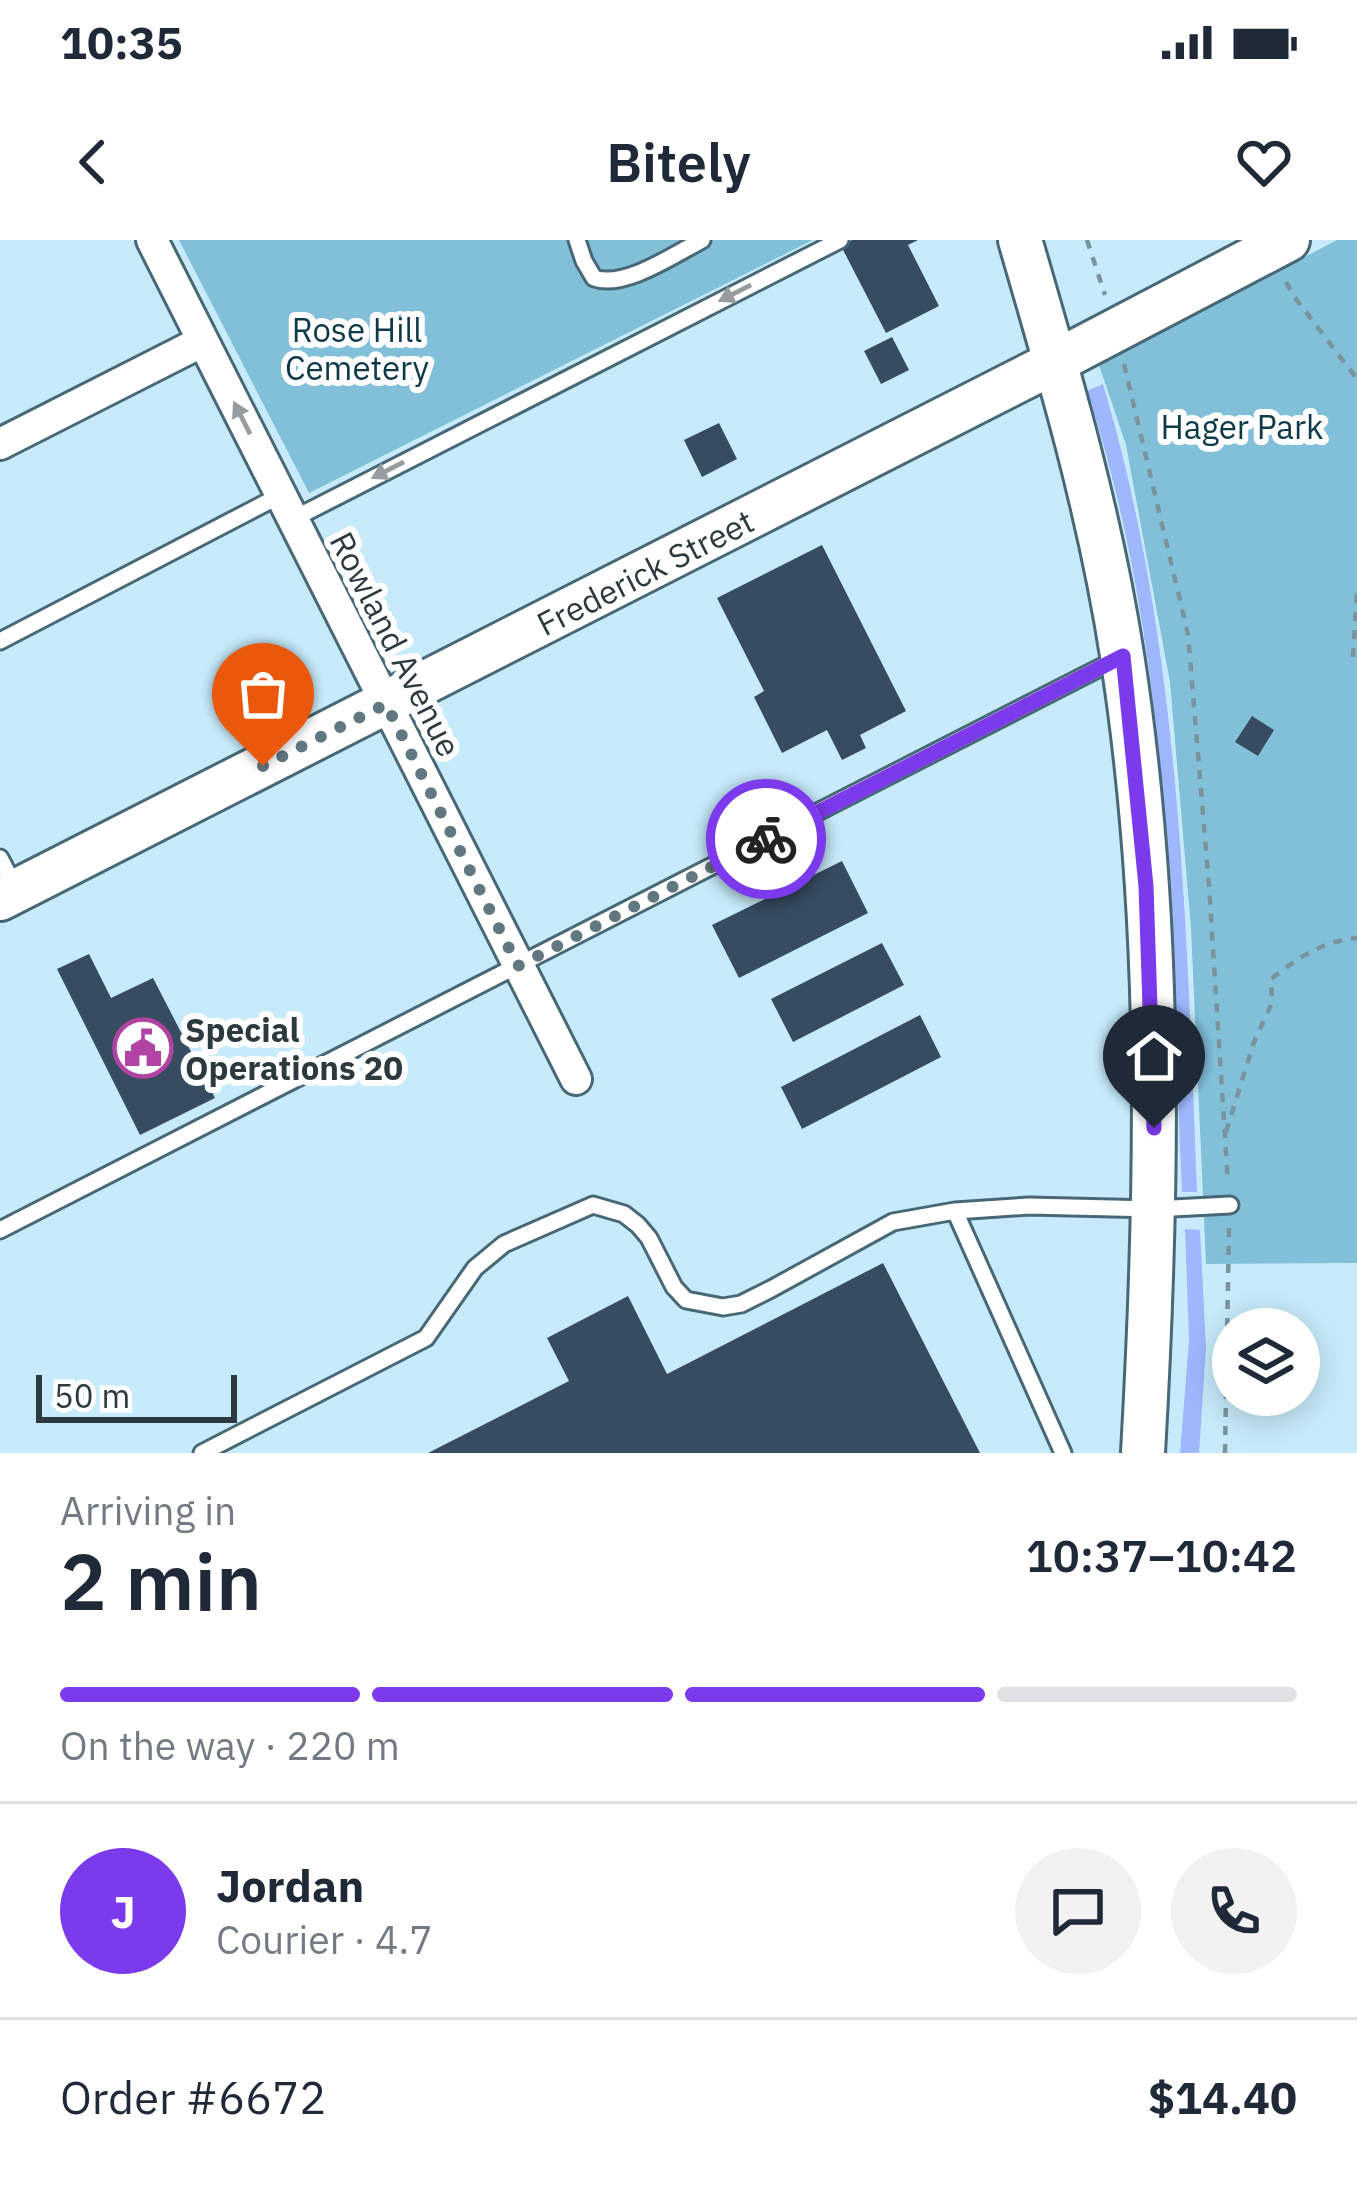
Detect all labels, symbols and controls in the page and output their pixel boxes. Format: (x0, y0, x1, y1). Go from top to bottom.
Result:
text: 10:35 (60, 13, 183, 71)
text: Bitely (606, 127, 751, 197)
icon: back (60, 129, 126, 195)
icon: heart (1231, 129, 1297, 195)
one-way arrow (718, 283, 753, 303)
park label: Rose Hill Cemetery (285, 308, 429, 389)
one-way arrow (232, 401, 252, 436)
park label: Hager Park (1161, 405, 1324, 448)
one-way arrow (371, 460, 405, 480)
street label: Frederick Street (529, 499, 761, 645)
street label: Rowland Avenue (321, 524, 471, 764)
pin (212, 643, 314, 766)
icon: bag (230, 661, 296, 727)
courier (706, 779, 826, 899)
icon: bike (733, 806, 799, 872)
pin (1103, 1005, 1205, 1128)
place label: Special Operations 20 (185, 1008, 403, 1089)
public building icon: Special Operations 20 (112, 1017, 174, 1079)
icon: home (1121, 1023, 1187, 1089)
map controls (1212, 1308, 1320, 1416)
button: layers (1212, 1308, 1320, 1416)
scale bar (36, 1369, 237, 1422)
text: 50 m (54, 1374, 130, 1417)
text: Arriving in (60, 1485, 236, 1536)
text: 10:37–10:42 (1026, 1526, 1297, 1584)
text: 2 min (60, 1530, 262, 1631)
text: On the way · 220 m (60, 1720, 400, 1771)
button: chat (1015, 1848, 1141, 1974)
button: phone (1171, 1848, 1297, 1974)
text: Jordan (216, 1856, 364, 1914)
text: J (110, 1882, 136, 1940)
text: Courier · 4.7 (216, 1914, 433, 1965)
text: Order #6672 (60, 2068, 326, 2126)
text: $14.40 (1148, 2068, 1297, 2126)

